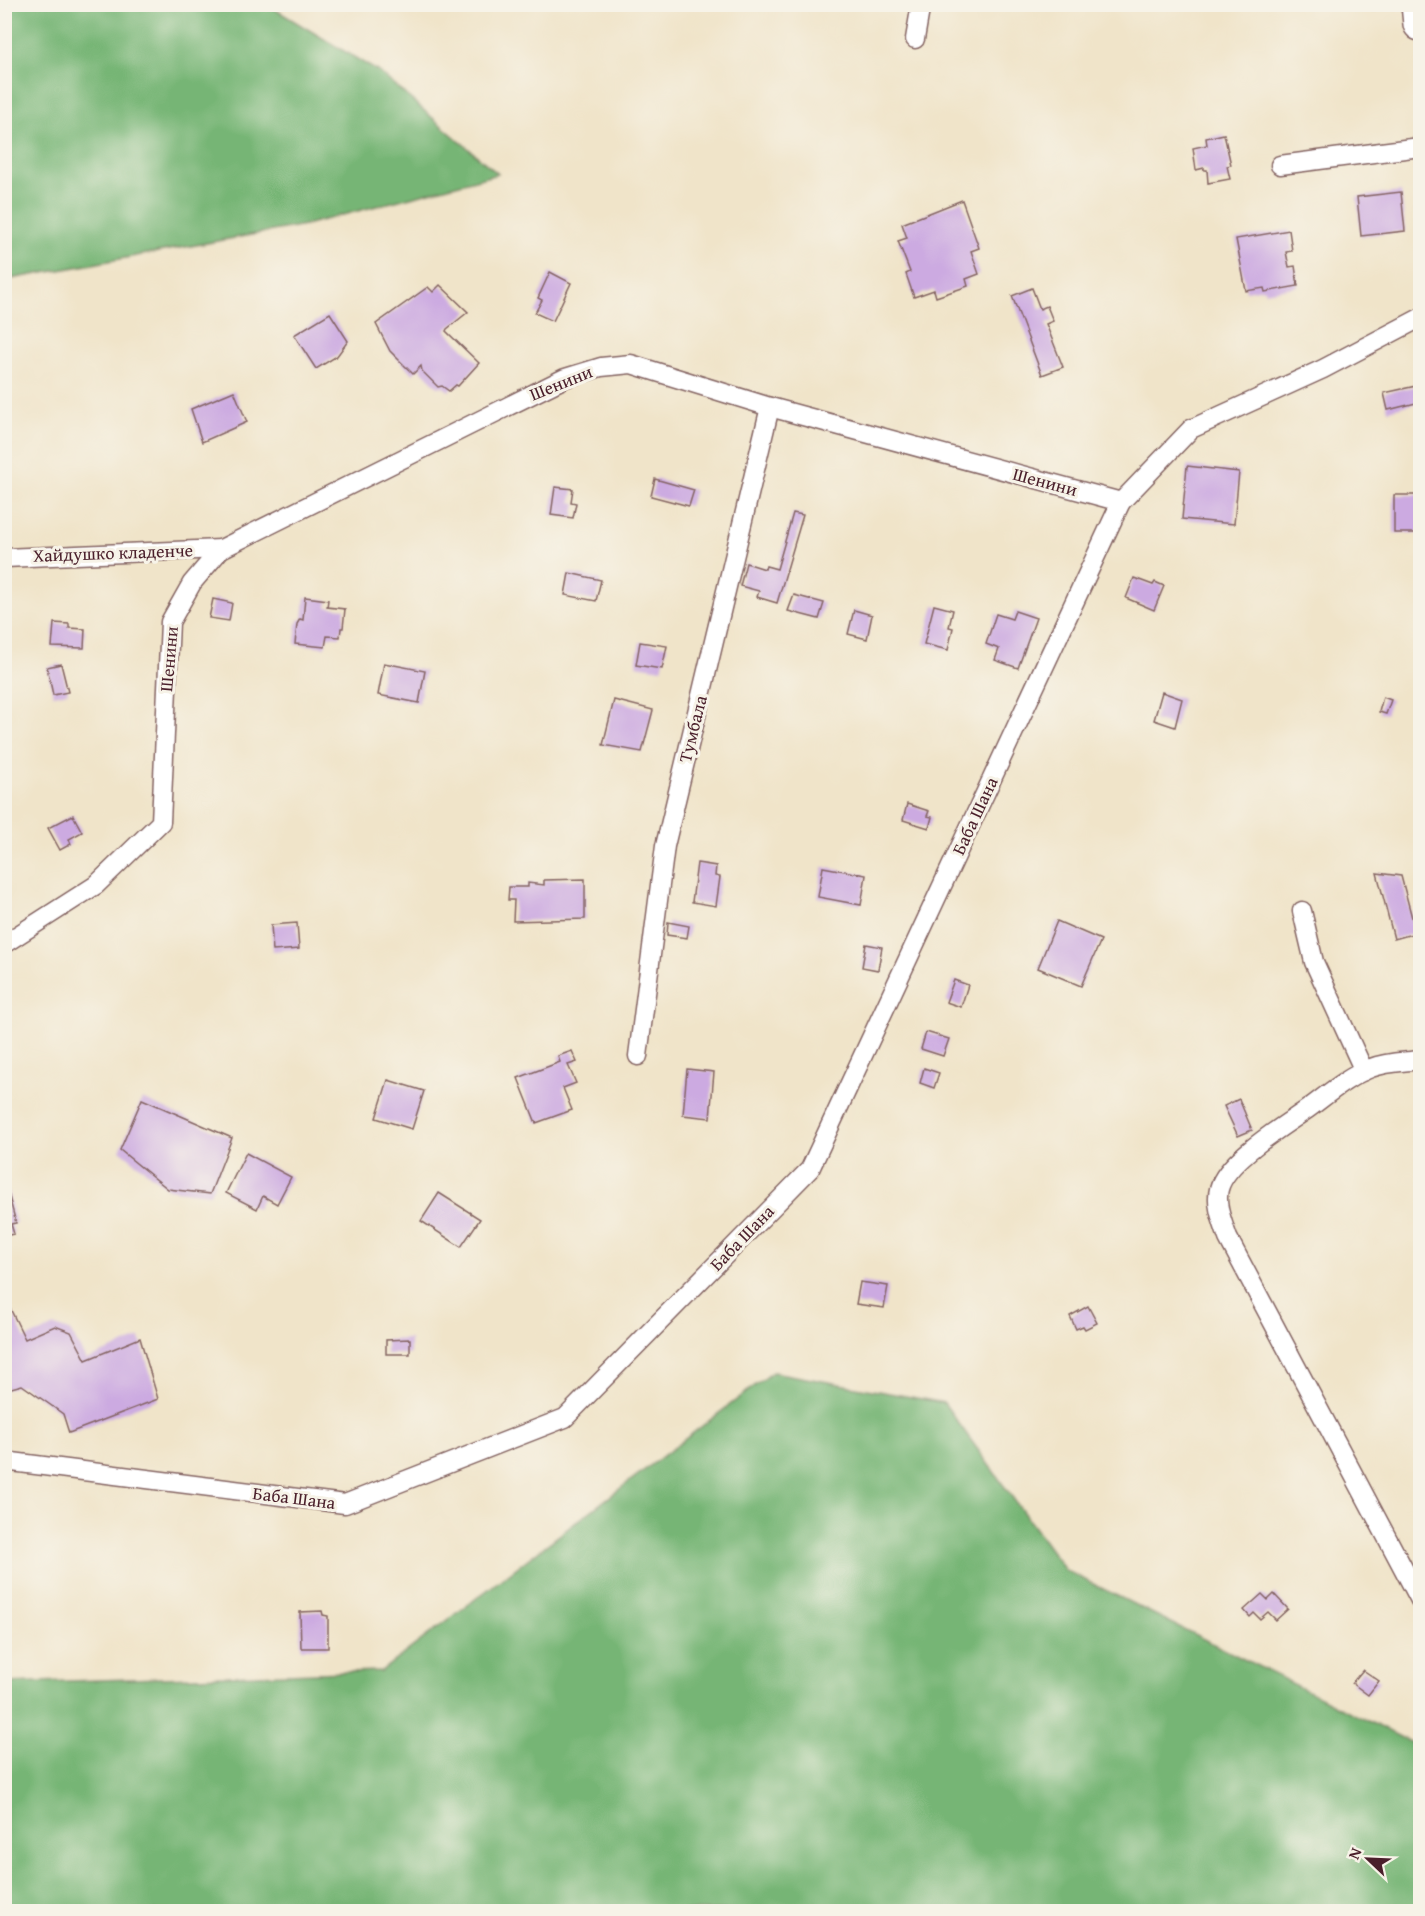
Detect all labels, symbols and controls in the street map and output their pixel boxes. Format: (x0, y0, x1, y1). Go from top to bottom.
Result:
street label: Шенини (525, 358, 597, 407)
street label: Шенини (1010, 460, 1081, 503)
street label: Хайдушко кладенче (32, 536, 194, 569)
street label: Шенини (152, 625, 185, 693)
street label: Тумбала (671, 692, 714, 765)
street label: Баба Шана (945, 772, 1005, 859)
street label: Баба Шана (703, 1198, 781, 1277)
street label: Баба Шана (251, 1479, 337, 1516)
north arrow (1338, 1829, 1398, 1889)
text: N (1341, 1843, 1367, 1863)

